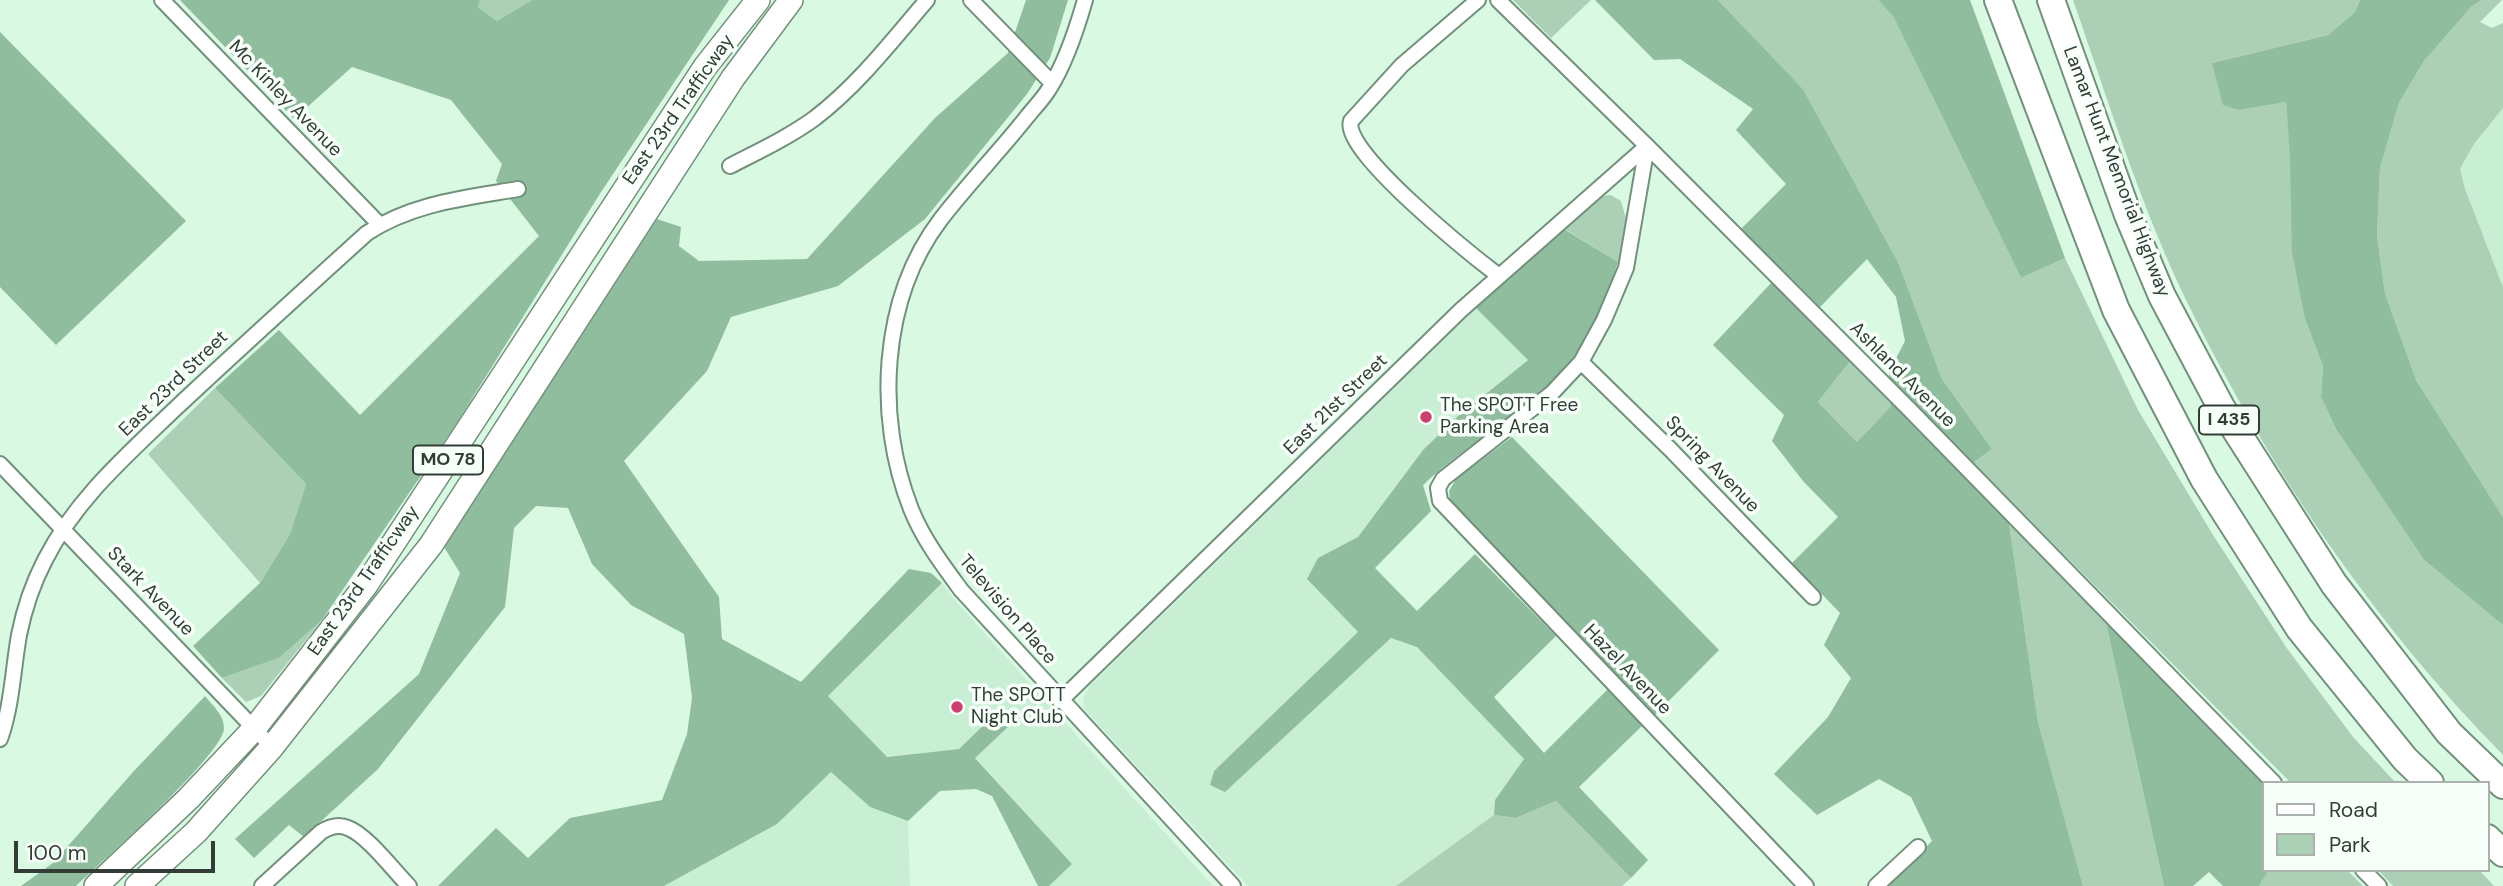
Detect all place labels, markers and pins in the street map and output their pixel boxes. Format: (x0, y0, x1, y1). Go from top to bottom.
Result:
place label: The SPOTT Free Parking Area (1440, 395, 1578, 439)
marker: The SPOTT Free Parking Area (1418, 409, 1434, 425)
place label: The SPOTT Night Club (971, 685, 1066, 729)
marker: The SPOTT Night Club (949, 699, 965, 715)

